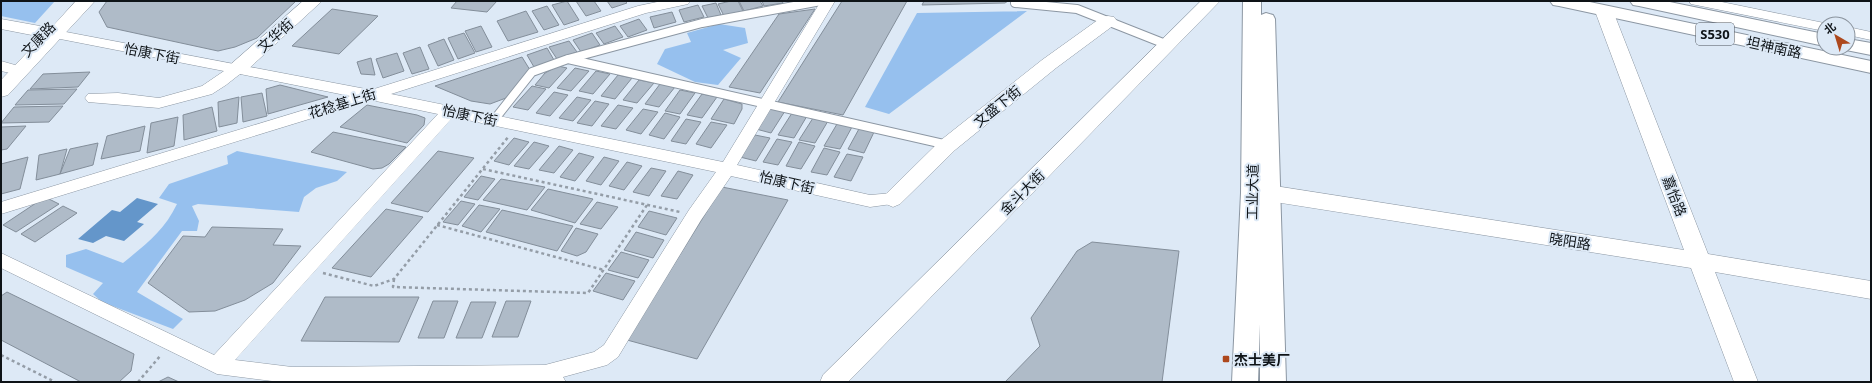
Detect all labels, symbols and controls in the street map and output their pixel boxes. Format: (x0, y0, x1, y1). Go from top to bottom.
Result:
street label: 文华街 (253, 14, 297, 56)
north arrow (1816, 16, 1856, 56)
street label: 文康路 (17, 17, 59, 61)
text: 北 (1821, 18, 1838, 37)
road number: S530 (1696, 23, 1734, 45)
street label: 坦神南路 (1745, 32, 1803, 62)
street label: 怡康下街 (123, 38, 181, 68)
street label: 文盛下街 (969, 81, 1025, 131)
street label: 花稔基上街 (306, 84, 378, 122)
street label: 怡康下街 (441, 100, 499, 130)
street label: 工业大道 (1242, 164, 1262, 220)
street label: 金斗大街 (995, 165, 1049, 219)
street label: 怡康下街 (758, 166, 816, 198)
street label: 嘉怡路 (1659, 173, 1691, 219)
street label: 晓阳路 (1548, 228, 1592, 254)
place label: 杰士美厂 (1234, 350, 1290, 369)
marker: 杰士美厂 (1221, 354, 1231, 364)

